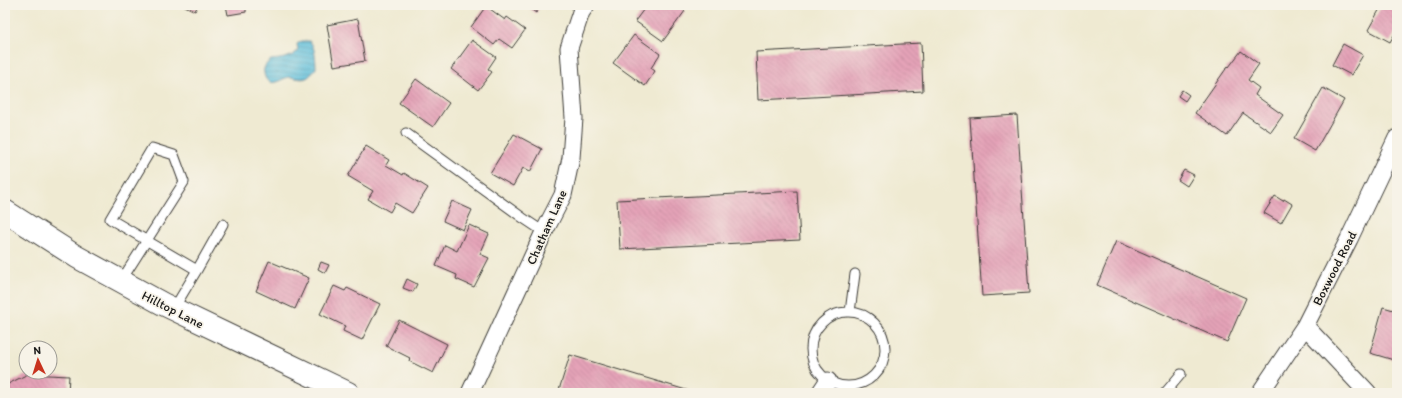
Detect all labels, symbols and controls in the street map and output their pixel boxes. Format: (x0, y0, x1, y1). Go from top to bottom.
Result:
street label: Chatham Lane (523, 187, 570, 267)
street label: Boxwood Road (1309, 228, 1360, 308)
street label: Hilltop Lane (139, 287, 206, 331)
north arrow (18, 340, 58, 380)
text: N (33, 344, 42, 357)

